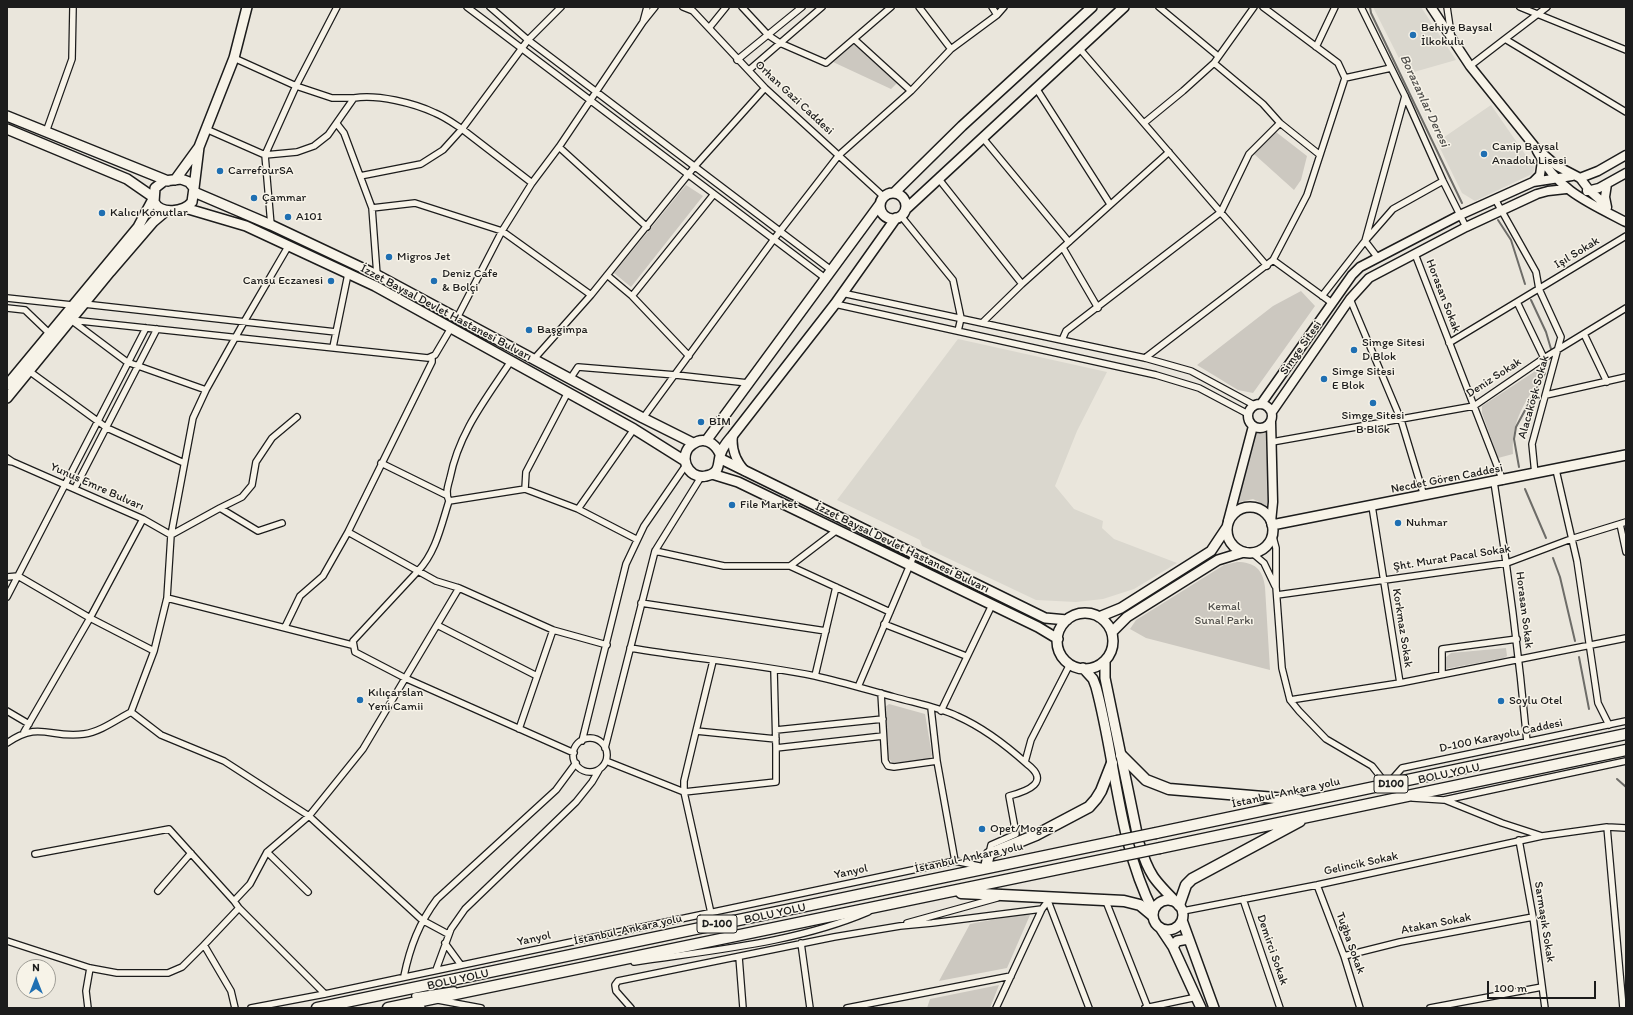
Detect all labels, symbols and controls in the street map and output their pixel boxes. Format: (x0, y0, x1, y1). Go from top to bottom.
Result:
place label: Behiye Baysal İlkokulu (1421, 21, 1492, 49)
marker: Behiye Baysal İlkokulu (1408, 30, 1418, 40)
water label: Borazanlar Deresi (1396, 52, 1452, 150)
street label: Orhan Gazi Caddesi (752, 58, 836, 138)
place label: Canip Baysal Anadolu Lisesi (1492, 140, 1567, 168)
marker: Canip Baysal Anadolu Lisesi (1479, 149, 1489, 159)
place label: CarrefourSA (228, 164, 293, 178)
marker: CarrefourSA (215, 166, 225, 176)
place label: Çammar (262, 191, 306, 205)
marker: Çammar (249, 193, 259, 203)
place label: Kalıcı Konutlar (110, 206, 188, 220)
marker: Kalıcı Konutlar (97, 208, 107, 218)
place label: A101 (296, 210, 322, 224)
marker: A101 (283, 212, 293, 222)
street label: Işıl Sokak (1552, 234, 1602, 272)
place label: Migros Jet (397, 250, 450, 264)
marker: Migros Jet (384, 252, 394, 262)
street label: Horasan Sokak (1422, 257, 1464, 335)
street label: İzzet Baysal Devlet Hastanesi Bulvarı (358, 262, 534, 364)
place label: Deniz Cafe & Bolçi (442, 267, 498, 295)
place label: Cansu Eczanesi (243, 274, 323, 288)
marker: Cansu Eczanesi (326, 276, 336, 286)
marker: Deniz Cafe & Bolçi (429, 276, 439, 286)
street label: Simge Sitesi (1277, 318, 1325, 378)
place label: Başgimpa (537, 323, 588, 337)
marker: Başgimpa (524, 325, 534, 335)
place label: Simge Sitesi D Blok (1362, 336, 1425, 364)
marker: Simge Sitesi D Blok (1349, 345, 1359, 355)
street label: Alacaköşk Sokak (1515, 353, 1553, 441)
street label: Deniz Sokak (1464, 355, 1524, 401)
place label: Simge Sitesi E Blok (1332, 365, 1395, 393)
marker: Simge Sitesi E Blok (1319, 374, 1329, 384)
marker: Simge Sitesi B Blok (1368, 398, 1378, 408)
place label: Simge Sitesi B Blok (1342, 409, 1404, 437)
place label: BİM (709, 415, 731, 429)
marker: BİM (696, 417, 706, 427)
street label: Yunus Emre Bulvarı (48, 460, 146, 514)
street label: Necdet Gören Caddesi (1390, 461, 1504, 497)
place label: File Market (740, 498, 798, 512)
street label: İzzet Baysal Devlet Hastanesi Bulvarı (813, 499, 991, 597)
marker: File Market (727, 500, 737, 510)
place label: Nuhmar (1406, 516, 1448, 530)
marker: Nuhmar (1393, 518, 1403, 528)
street label: Şht. Murat Pacal Sokak (1392, 542, 1512, 574)
street label: Horasan Sokak (1512, 571, 1536, 649)
street label: Korkmaz Sokak (1389, 587, 1415, 669)
park label: Kemal Sunal Parkı (1195, 600, 1253, 628)
place label: Kılıçarslan Yeni Camii (368, 686, 423, 714)
place label: Soylu Otel (1509, 694, 1562, 708)
marker: Kılıçarslan Yeni Camii (355, 695, 365, 705)
marker: Soylu Otel (1496, 696, 1506, 706)
street label: D-100 Karayolu Caddesi (1438, 716, 1564, 756)
street label: BOLU YOLU (1417, 760, 1481, 788)
street label: İstanbul-Ankara yolu (1230, 774, 1342, 812)
road number: D100 (1374, 775, 1408, 793)
place label: Opet/Mogaz (990, 822, 1053, 836)
marker: Opet/Mogaz (977, 824, 987, 834)
street label: İstanbul-Ankara yolu (913, 839, 1025, 877)
street label: Gelincik Sokak (1323, 849, 1399, 879)
street label: Yanyol (833, 861, 869, 883)
street label: Sarmaşık Sokak (1530, 880, 1558, 964)
street label: BOLU YOLU (743, 900, 807, 928)
street label: Tuğba Sokak (1332, 910, 1368, 976)
street label: Atakan Sokak (1400, 910, 1472, 938)
street label: İstanbul-Ankara yolu (572, 911, 684, 949)
street label: Demirci Sokak (1253, 913, 1291, 987)
road number: D-100 (697, 915, 737, 933)
street label: Yanyol (516, 928, 552, 950)
north arrow (16, 959, 56, 999)
text: N (32, 961, 40, 974)
street label: BOLU YOLU (426, 966, 490, 994)
scale bar (1489, 973, 1598, 999)
text: 100 m (1494, 981, 1527, 995)

